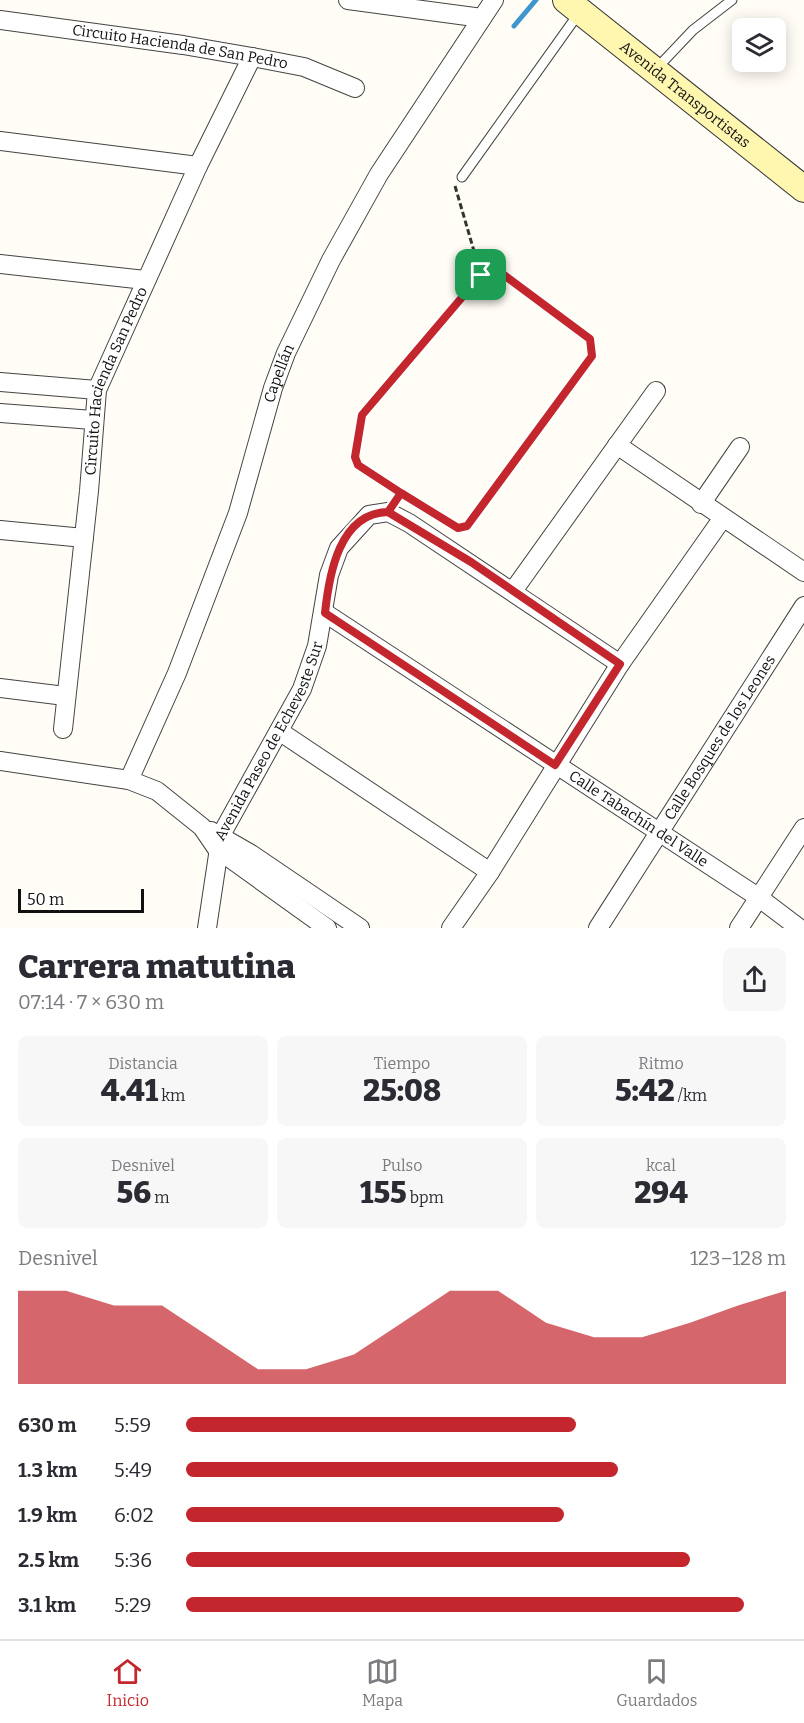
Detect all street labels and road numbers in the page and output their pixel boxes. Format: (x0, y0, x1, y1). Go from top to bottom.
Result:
street label: Circuito Hacienda de San Pedro (71, 21, 289, 73)
street label: Avenida Transportistas (616, 37, 754, 152)
street label: Circuito Hacienda San Pedro (81, 284, 151, 476)
street label: Capellán (260, 341, 298, 405)
street label: Avenida Paseo de Echeveste Sur (211, 640, 327, 844)
street label: Calle Bosques de los Leones (660, 652, 779, 823)
street label: Calle Tabachín del Valle (565, 766, 712, 871)

